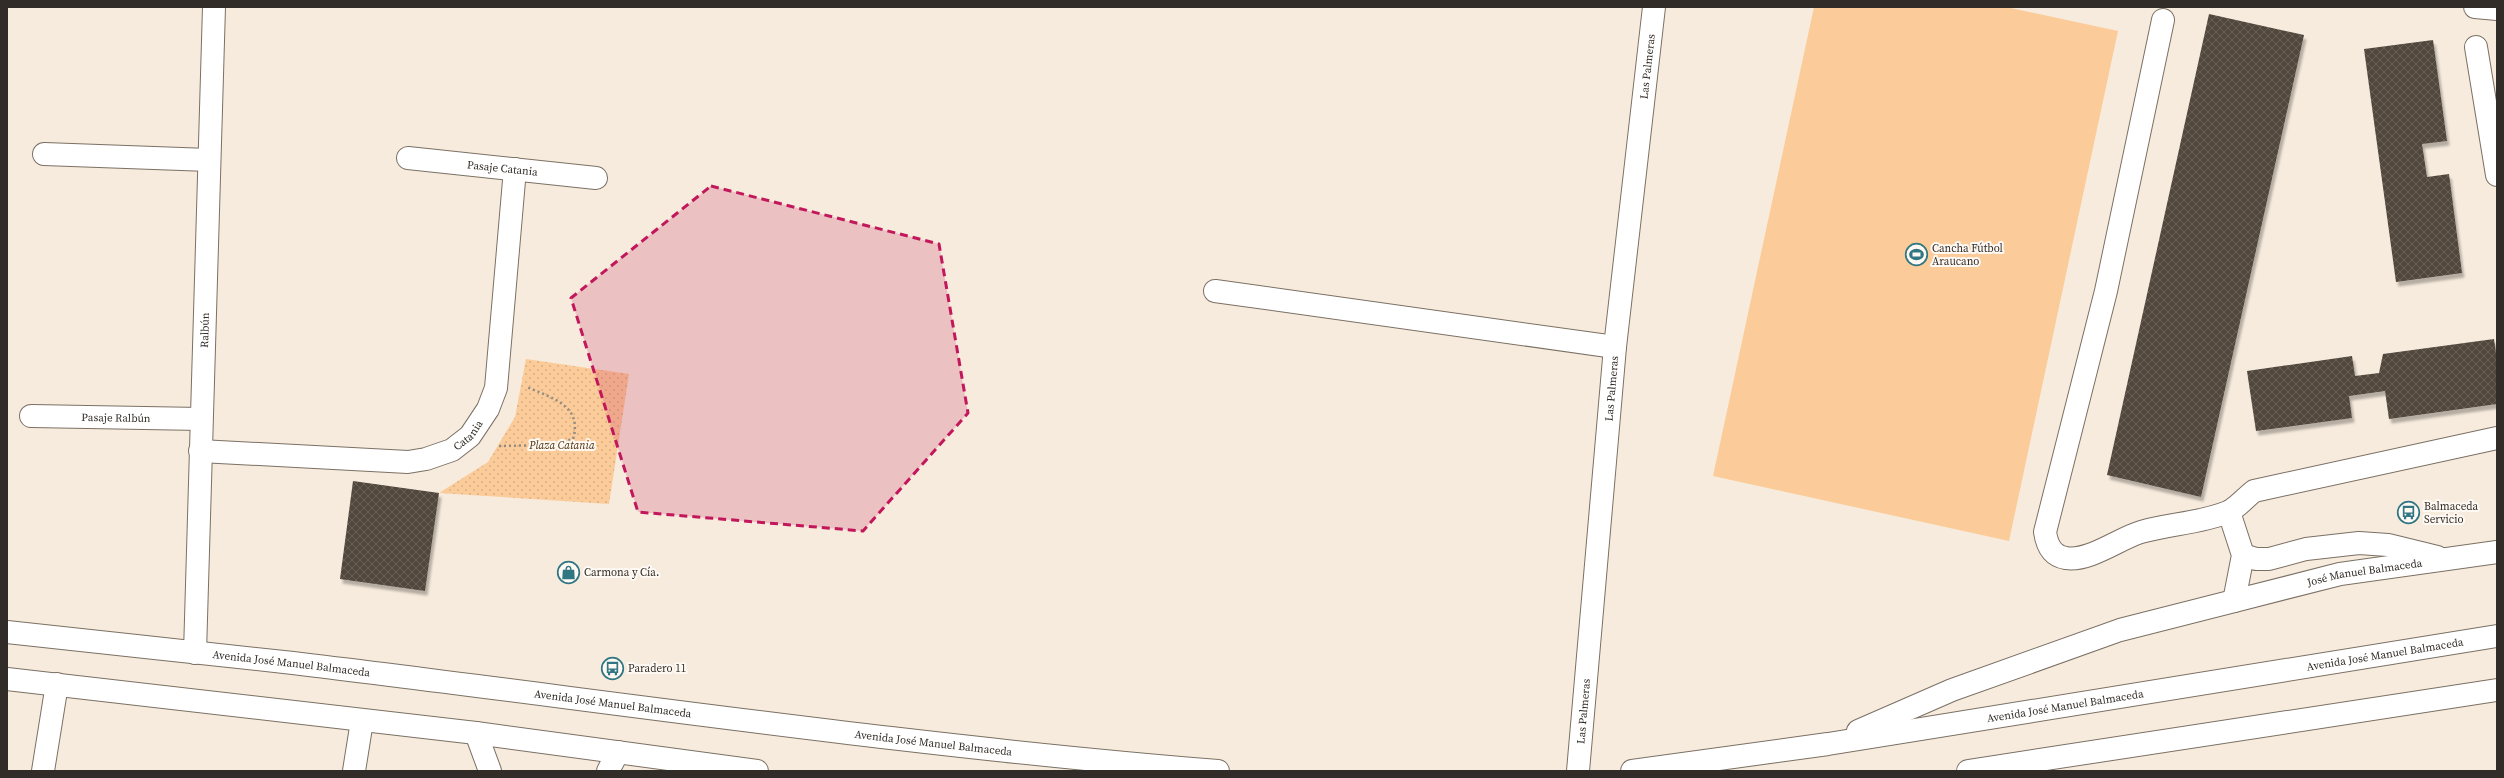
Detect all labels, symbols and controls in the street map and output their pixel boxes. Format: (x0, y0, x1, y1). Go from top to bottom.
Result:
street label: Las Palmeras (1637, 33, 1659, 100)
street label: Pasaje Catania (466, 157, 539, 180)
sports icon: Cancha Fútbol Araucano (1903, 241, 1929, 267)
place label: Cancha Fútbol Araucano (1932, 241, 2003, 269)
street label: Ralbún (197, 312, 213, 348)
street label: Las Palmeras (1602, 355, 1622, 422)
street label: Pasaje Ralbún (81, 410, 151, 426)
street label: Catania (450, 417, 487, 454)
park label: Plaza Catania (528, 438, 595, 453)
bus stop icon: Balmaceda Servicio (2395, 499, 2421, 525)
place label: Balmaceda Servicio (2424, 499, 2478, 527)
street label: José Manuel Balmaceda (2305, 556, 2424, 590)
shop icon: Carmona y Cía. (555, 559, 581, 585)
place label: Carmona y Cía. (584, 565, 659, 580)
street label: Avenida José Manuel Balmaceda (2306, 634, 2465, 675)
street label: Avenida José Manuel Balmaceda (212, 647, 371, 680)
bus stop icon: Paradero 11 (599, 655, 625, 681)
place label: Paradero 11 (628, 661, 686, 676)
street label: Las Palmeras (1573, 678, 1594, 744)
street label: Avenida José Manuel Balmaceda (533, 686, 693, 721)
street label: Avenida José Manuel Balmaceda (1986, 686, 2145, 726)
street label: Avenida José Manuel Balmaceda (854, 727, 1013, 760)

